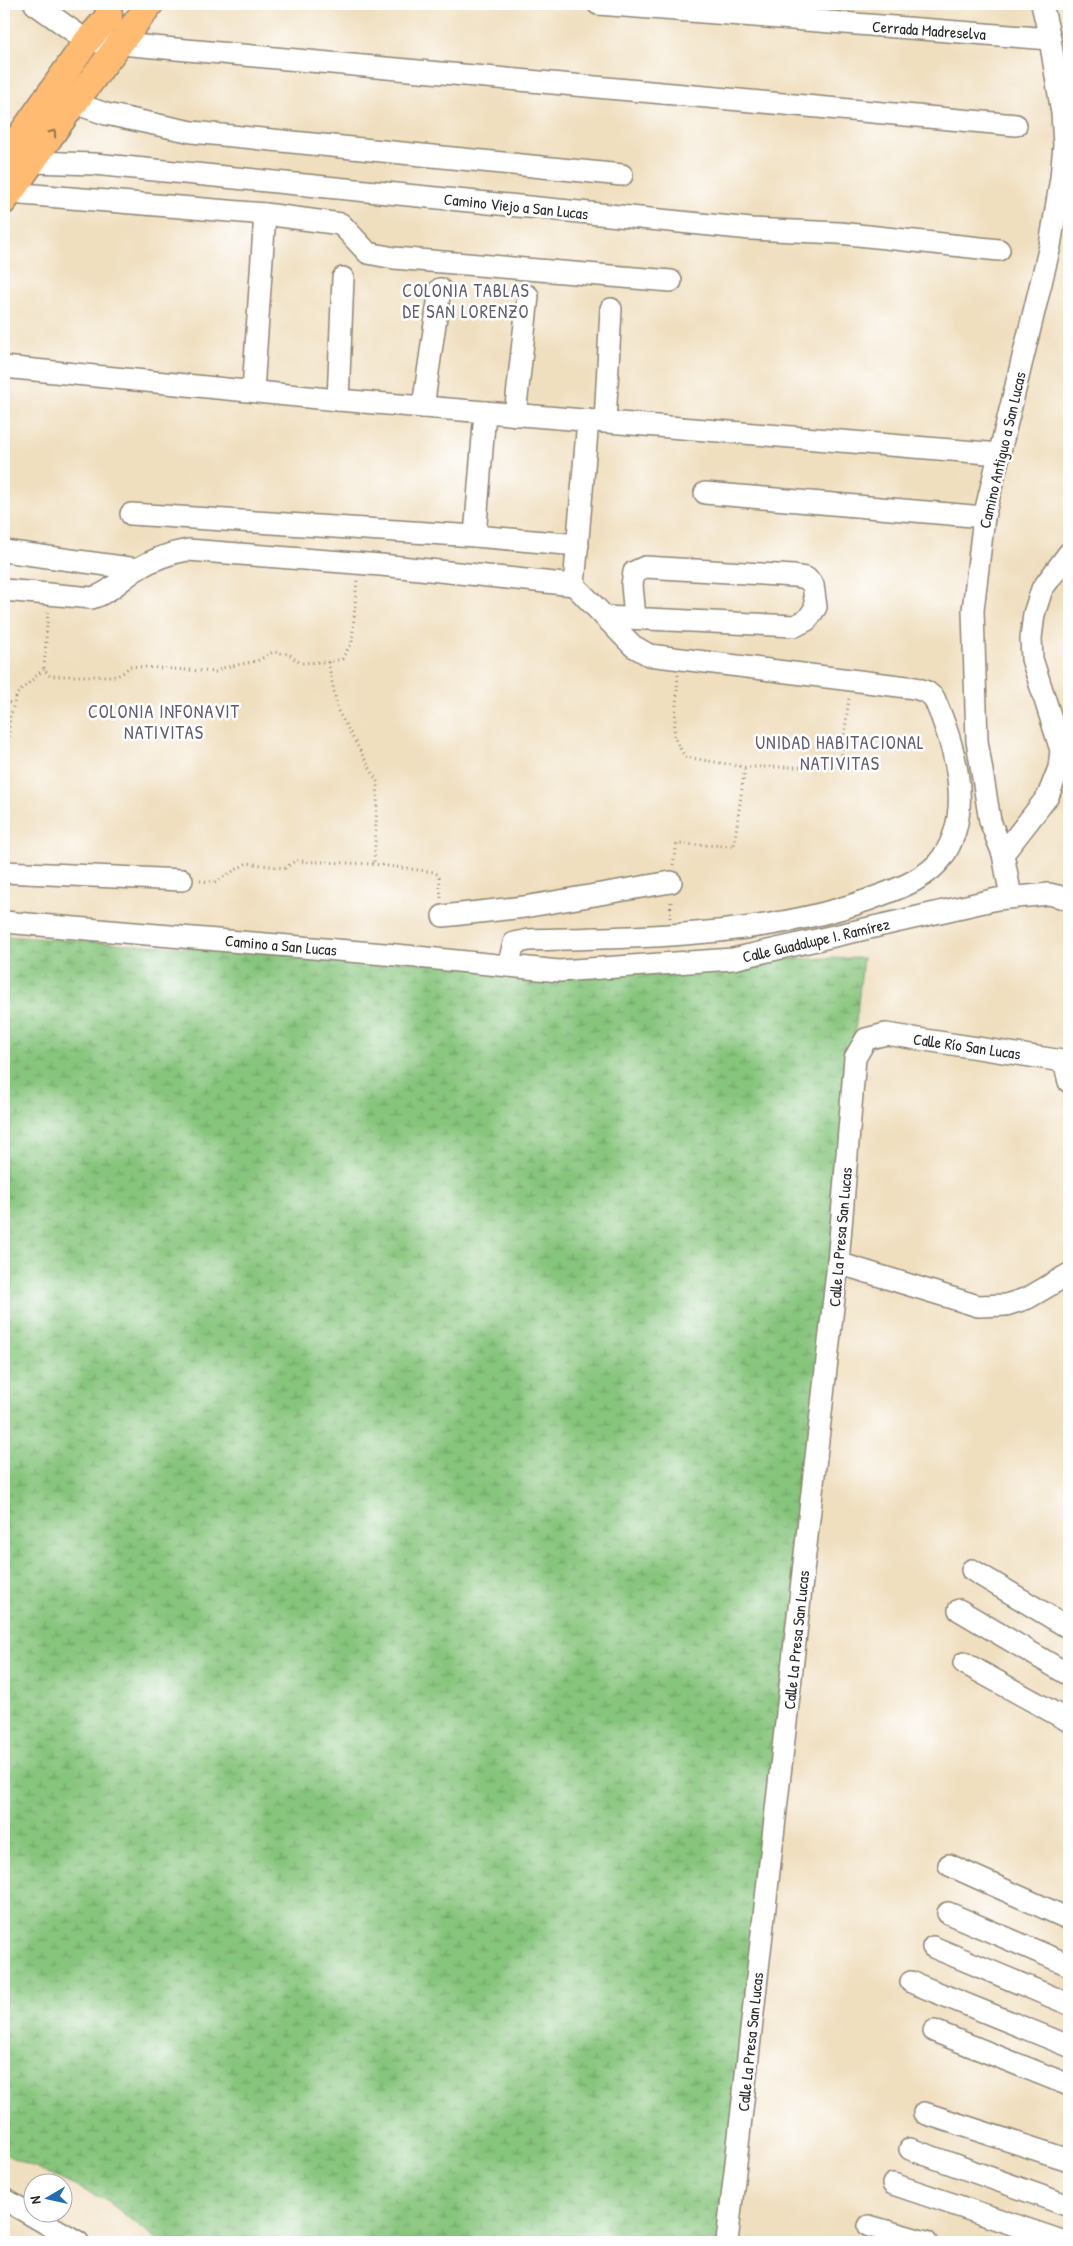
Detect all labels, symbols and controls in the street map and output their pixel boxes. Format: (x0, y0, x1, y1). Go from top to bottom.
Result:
street label: Cerrada Madreselva (871, 15, 987, 45)
one-way arrow (47, 129, 56, 139)
street label: Camino Viejo a San Lucas (443, 187, 589, 225)
district label: COLONIA TABLAS DE SAN LORENZO (402, 278, 530, 324)
street label: Camino Antiguo a San Lucas (973, 370, 1031, 530)
district label: COLONIA INFONAVIT NATIVITAS (88, 699, 240, 745)
district label: UNIDAD HABITACIONAL NATIVITAS (755, 730, 925, 776)
street label: Calle Guadalupe I. Ramírez (740, 912, 892, 968)
street label: Camino a San Lucas (224, 929, 338, 961)
street label: Calle Río San Lucas (912, 1028, 1022, 1064)
street label: Calle La Presa San Lucas (823, 1166, 857, 1308)
street label: Calle La Presa San Lucas (778, 1569, 814, 1711)
street label: Calle La Presa San Lucas (732, 1971, 768, 2113)
north arrow (22, 2174, 72, 2224)
text: N (25, 2194, 45, 2205)

